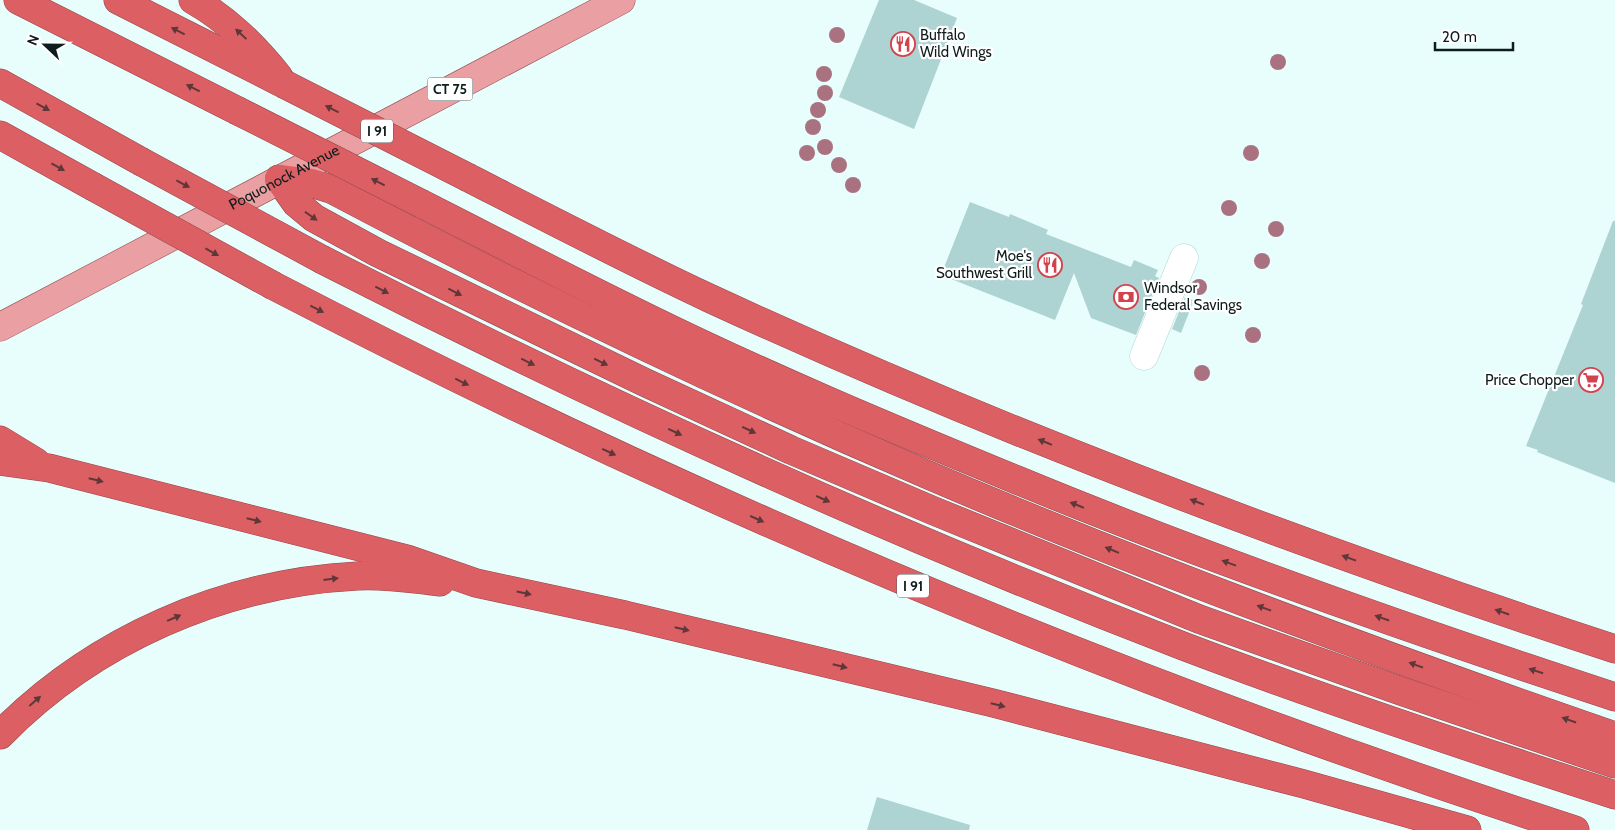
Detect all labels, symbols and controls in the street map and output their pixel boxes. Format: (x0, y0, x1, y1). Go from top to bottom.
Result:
north arrow (20, 20, 70, 70)
scale bar (1435, 20, 1512, 52)
place label: Buffalo Wild Wings (920, 26, 992, 61)
one-way arrow (171, 27, 186, 35)
one-way arrow (236, 28, 248, 40)
text: 20 m (1442, 28, 1477, 46)
restaurant icon: Buffalo Wild Wings (890, 31, 916, 57)
text: N (23, 32, 43, 48)
road number: CT 75 (428, 78, 472, 100)
one-way arrow (185, 84, 200, 92)
one-way arrow (36, 102, 49, 111)
one-way arrow (325, 105, 340, 113)
road number: I 91 (361, 120, 393, 142)
street label: Poquonock Avenue (226, 141, 343, 214)
one-way arrow (51, 163, 64, 172)
one-way arrow (371, 178, 385, 186)
one-way arrow (175, 180, 190, 188)
one-way arrow (304, 211, 318, 221)
place label: Moe's Southwest Grill (936, 247, 1032, 282)
one-way arrow (204, 248, 219, 256)
restaurant icon: Moe's Southwest Grill (1037, 252, 1063, 278)
place label: Windsor Federal Savings (1144, 279, 1242, 314)
bank icon: Windsor Federal Savings (1113, 284, 1139, 310)
one-way arrow (375, 286, 389, 294)
one-way arrow (447, 287, 462, 296)
one-way arrow (310, 305, 325, 313)
one-way arrow (521, 358, 535, 366)
one-way arrow (594, 358, 608, 366)
supermarket icon: Price Chopper (1578, 367, 1604, 393)
place label: Price Chopper (1485, 371, 1574, 389)
one-way arrow (455, 378, 470, 386)
one-way arrow (742, 427, 756, 435)
one-way arrow (668, 428, 682, 436)
one-way arrow (1038, 438, 1053, 445)
one-way arrow (602, 448, 616, 456)
one-way arrow (89, 476, 104, 484)
one-way arrow (816, 495, 830, 503)
one-way arrow (1189, 498, 1204, 505)
one-way arrow (1070, 500, 1084, 508)
one-way arrow (246, 516, 261, 524)
one-way arrow (750, 516, 764, 524)
one-way arrow (1104, 546, 1119, 554)
one-way arrow (1341, 554, 1356, 562)
one-way arrow (1221, 559, 1236, 567)
road number: I 91 (897, 574, 929, 598)
one-way arrow (323, 575, 339, 583)
one-way arrow (516, 589, 531, 597)
one-way arrow (1256, 604, 1271, 612)
one-way arrow (1495, 608, 1510, 615)
one-way arrow (167, 613, 181, 621)
one-way arrow (1374, 614, 1389, 622)
one-way arrow (675, 625, 690, 633)
one-way arrow (1408, 661, 1423, 669)
one-way arrow (833, 662, 848, 670)
one-way arrow (1528, 667, 1543, 674)
one-way arrow (29, 696, 41, 707)
one-way arrow (991, 701, 1006, 709)
one-way arrow (1561, 716, 1576, 724)

